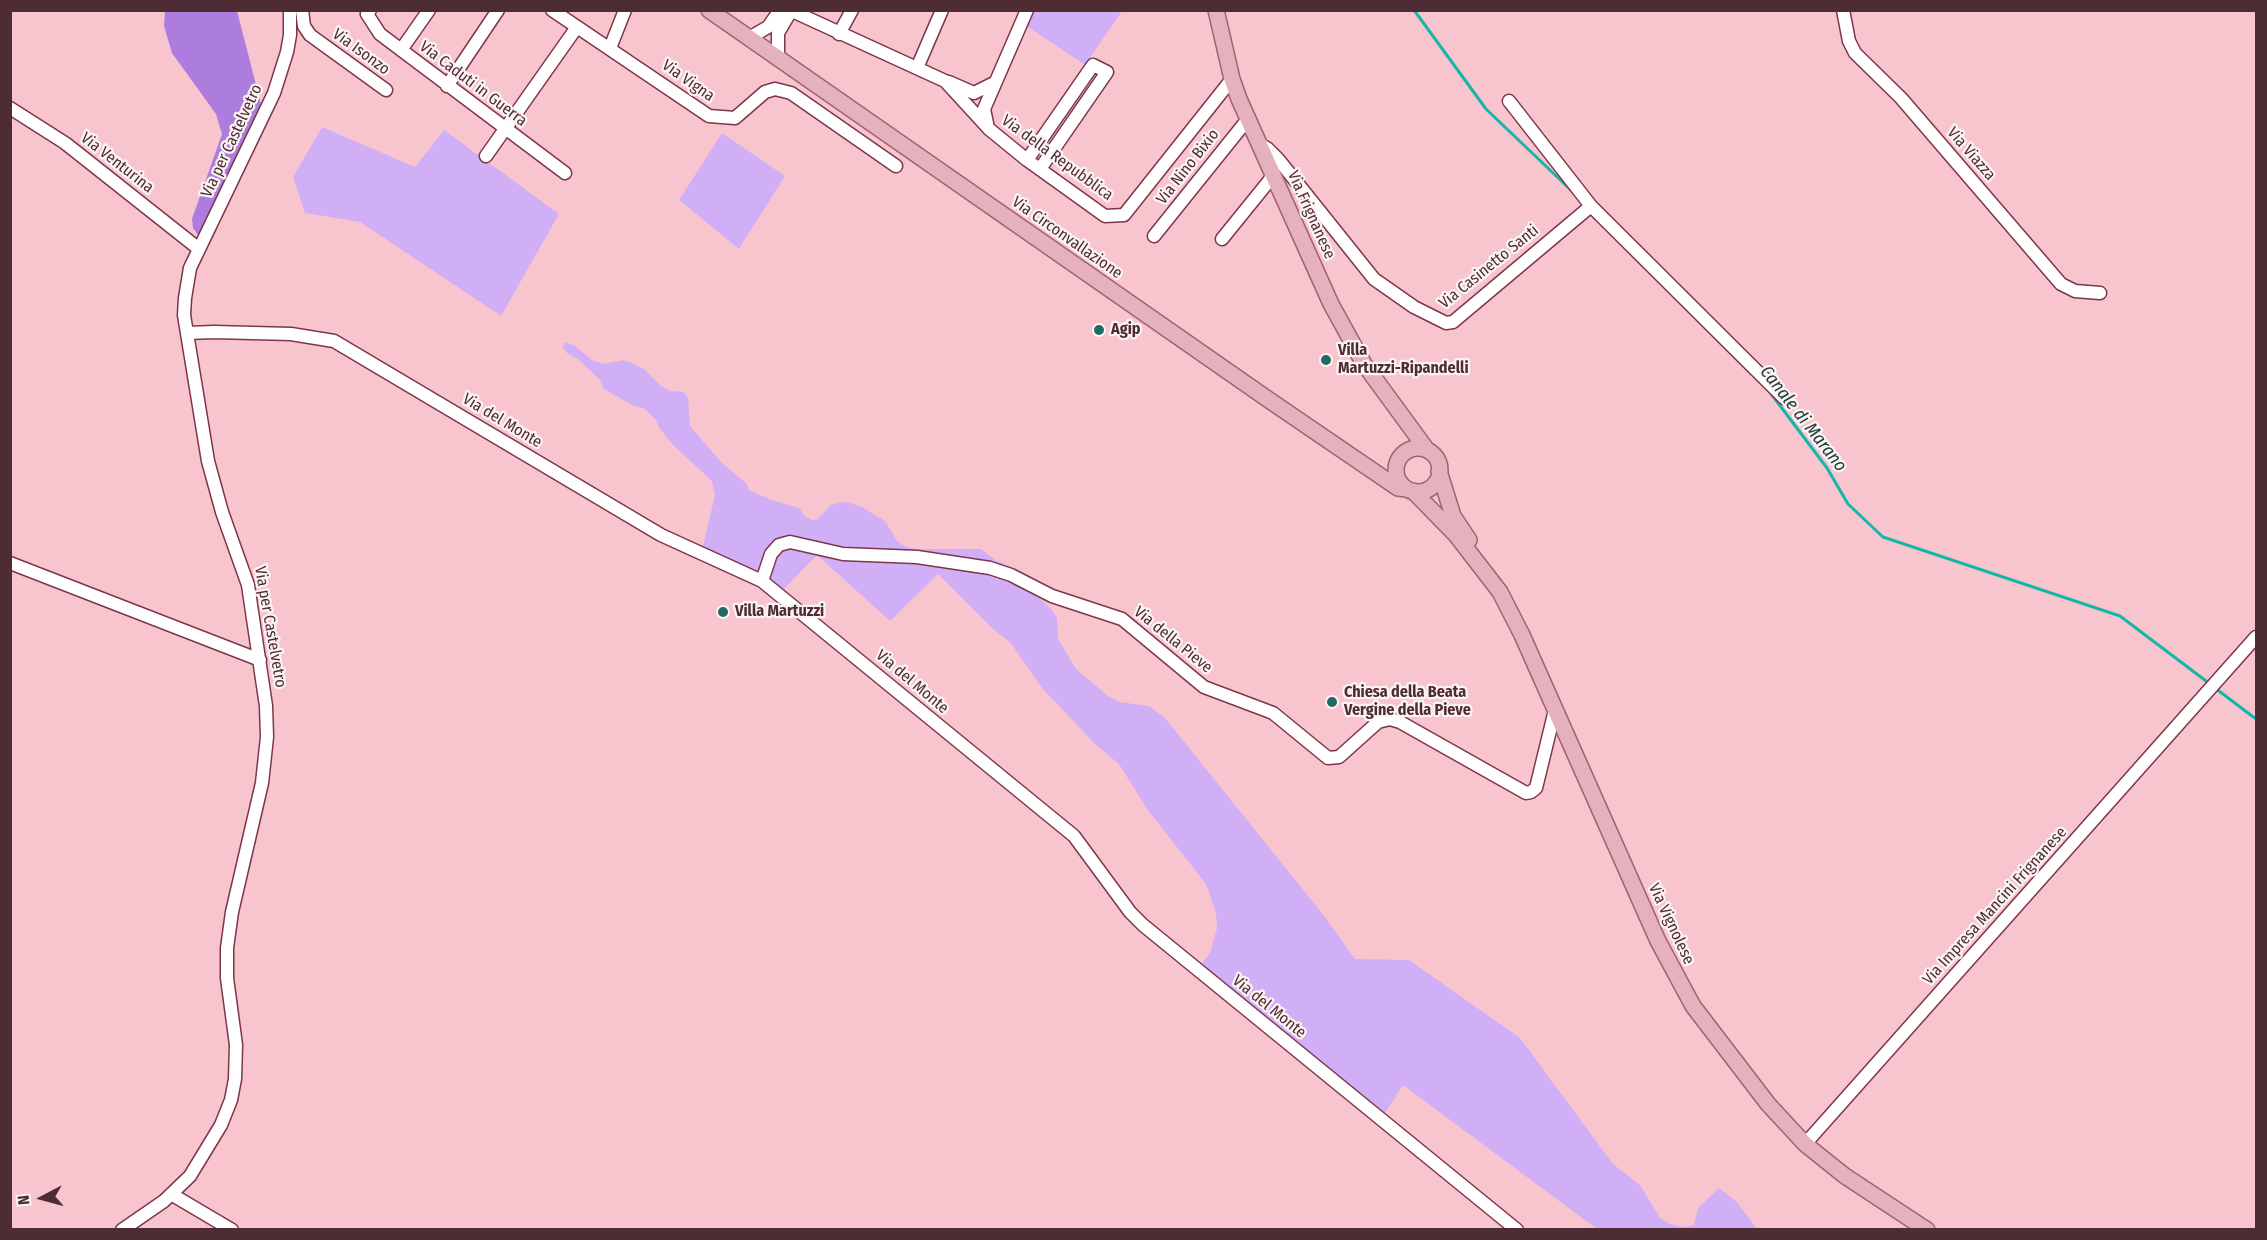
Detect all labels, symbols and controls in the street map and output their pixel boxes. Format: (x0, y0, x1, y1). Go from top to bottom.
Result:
street label: Via Isonzo (329, 25, 393, 79)
street label: Via Caduti in Guerra (415, 37, 531, 131)
street label: Via Vigna (658, 56, 718, 106)
street label: Via per Castelvetro (197, 81, 267, 201)
street label: Via della Repubblica (997, 111, 1117, 205)
street label: Via Viazza (1943, 124, 1999, 184)
street label: Via Nino Bixio (1153, 125, 1223, 209)
street label: Via Venturina (77, 129, 157, 197)
street label: Via Frignanese (1283, 168, 1339, 262)
street label: Via Circonvallazione (1008, 193, 1126, 283)
street label: Via Casinetto Santi (1435, 221, 1543, 313)
place label: Agip (1111, 320, 1140, 340)
marker: Agip (1092, 323, 1106, 337)
place label: Villa Martuzzi-Ripandelli (1338, 341, 1469, 379)
marker: Villa Martuzzi-Ripandelli (1319, 353, 1333, 367)
water label: Canale di Marano (1755, 362, 1851, 476)
street label: Via del Monte (459, 390, 545, 452)
street label: Via per Castelvetro (250, 565, 290, 689)
place label: Villa Martuzzi (735, 602, 824, 622)
street label: Via della Pieve (1130, 603, 1216, 677)
marker: Villa Martuzzi (716, 605, 730, 619)
street label: Via del Monte (872, 646, 952, 718)
place label: Chiesa della Beata Vergine della Pieve (1344, 683, 1471, 721)
marker: Chiesa della Beata Vergine della Pieve (1325, 695, 1339, 709)
street label: Via Impresa Mancini Frignanese (1919, 823, 2071, 989)
street label: Via Vignolese (1644, 880, 1698, 968)
street label: Via del Monte (1228, 971, 1310, 1043)
north arrow (12, 1168, 72, 1228)
text: N (14, 1194, 34, 1206)

